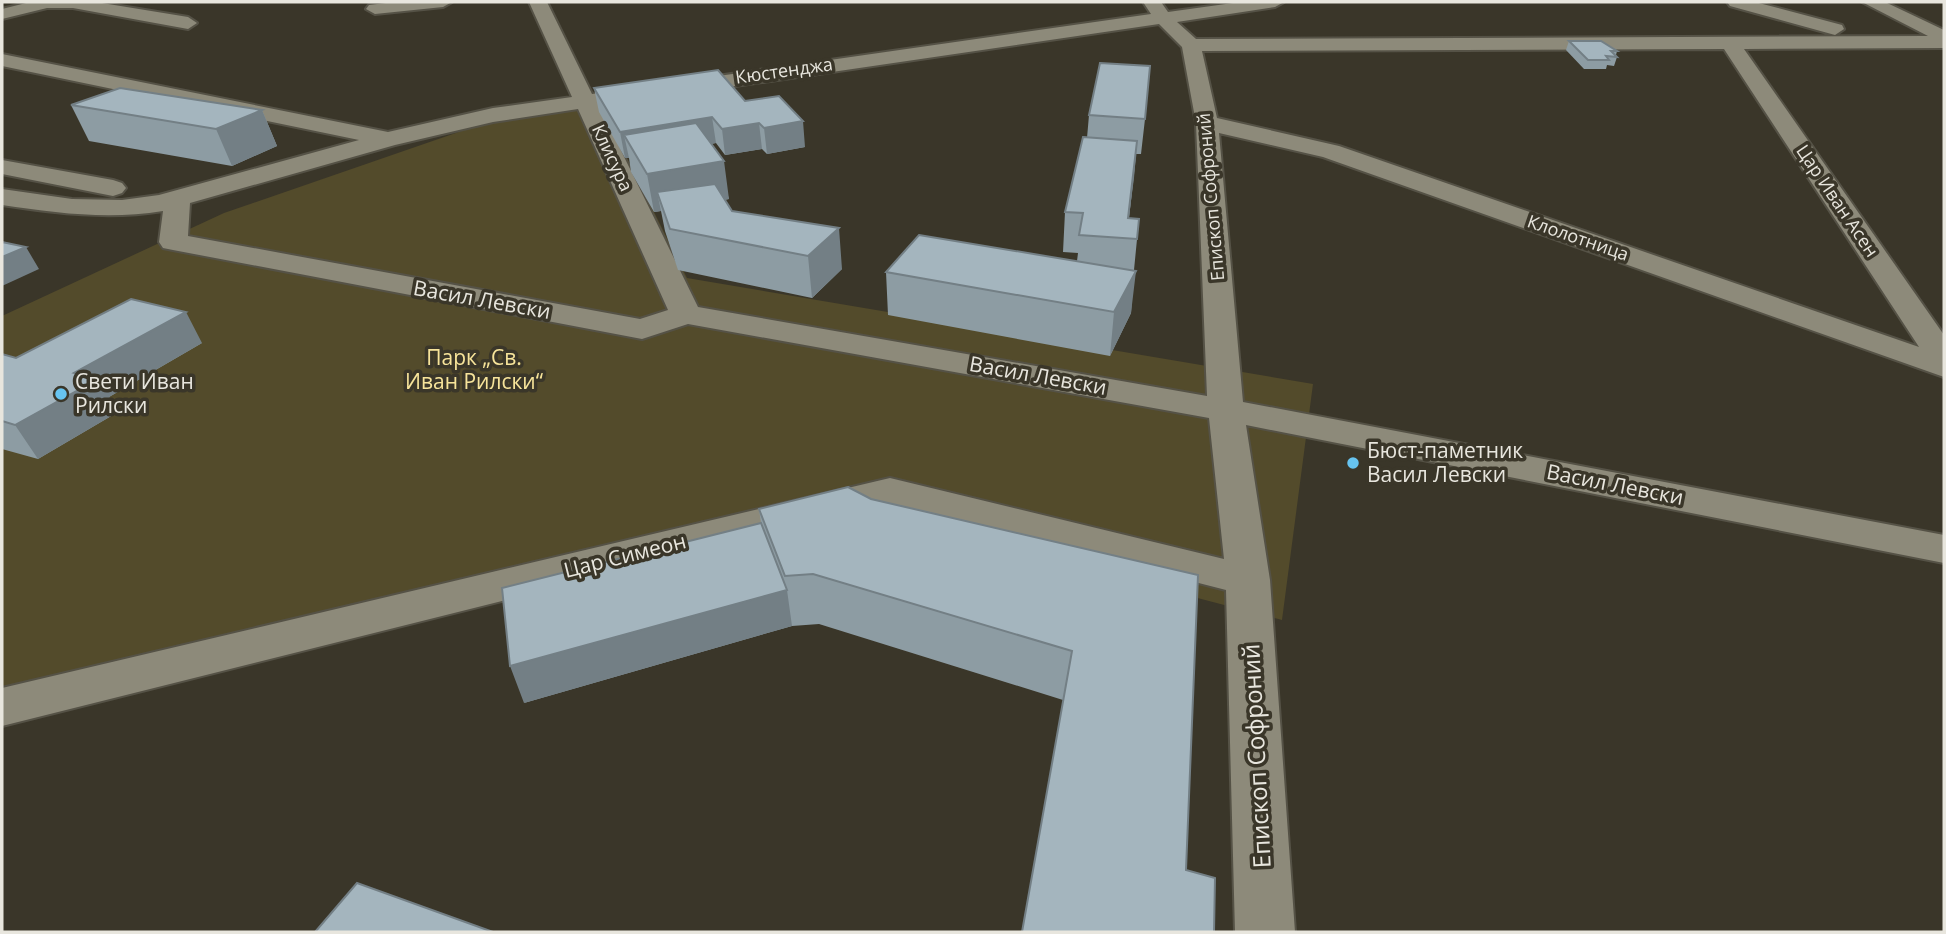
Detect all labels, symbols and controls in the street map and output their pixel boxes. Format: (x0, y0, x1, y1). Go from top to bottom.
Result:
street label: Кюстенджа (734, 51, 834, 89)
street label: Епископ Софроний (1191, 112, 1229, 282)
street label: Клисура (587, 120, 639, 195)
street label: Цар Иван Асен (1791, 140, 1884, 261)
street label: Клолотница (1524, 208, 1632, 266)
street label: Васил Левски (411, 273, 553, 325)
park label: Парк „Св. Иван Рилски“ (405, 343, 544, 395)
street label: Васил Левски (967, 349, 1109, 401)
place label: Свети Иван Рилски (75, 367, 194, 419)
marker: Свети Иван Рилски (53, 386, 69, 402)
place label: Бюст-паметник Васил Левски (1367, 436, 1523, 488)
marker: Бюст-паметник Васил Левски (1345, 455, 1361, 471)
street label: Васил Левски (1544, 457, 1686, 511)
street label: Цар Симеон (561, 526, 689, 584)
street label: Епископ Софроний (1233, 643, 1278, 869)

